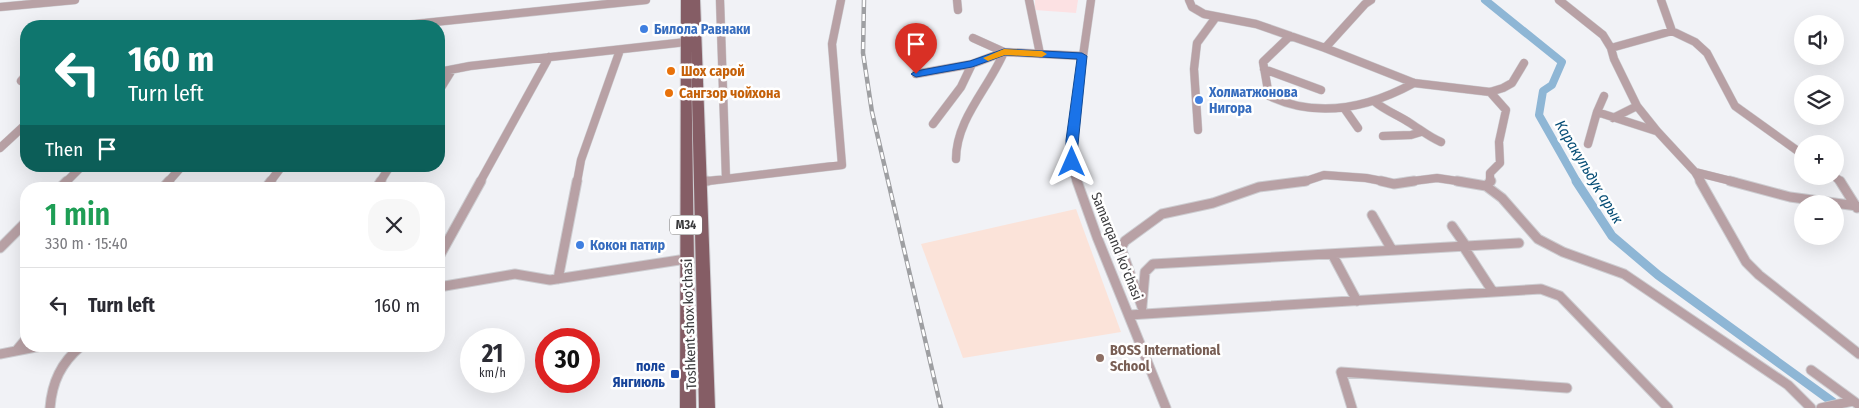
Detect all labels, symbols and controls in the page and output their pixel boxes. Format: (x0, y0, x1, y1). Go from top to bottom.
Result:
map controls (1794, 15, 1844, 245)
button: sound (1794, 15, 1844, 65)
place label: Билола Равнаки (654, 21, 751, 38)
marker: Билола Равнаки (638, 23, 650, 35)
pin (895, 23, 937, 74)
icon: arrive (902, 30, 930, 58)
text: 160 m (128, 38, 214, 80)
icon: left (45, 40, 110, 105)
place label: Шох сарой (681, 63, 745, 80)
marker: Шох сарой (665, 65, 677, 77)
button: layers (1794, 75, 1844, 125)
text: Turn left (128, 80, 204, 107)
place label: Холматжонова Нигора (1208, 84, 1298, 117)
place label: Сангзор чойхона (679, 85, 780, 102)
marker: Сангзор чойхона (663, 87, 675, 99)
marker: Холматжонова Нигора (1193, 94, 1205, 106)
water label: Каракульдук арык (1551, 117, 1627, 227)
icon: arrive (93, 135, 121, 163)
position arrow (1045, 135, 1097, 187)
button: + (1794, 135, 1844, 185)
text: Then (45, 138, 83, 161)
street label: Samarqand ko'chasi (1087, 190, 1146, 302)
button: − (1794, 195, 1844, 245)
text: 1 min (45, 197, 110, 233)
button: close (368, 199, 420, 251)
road number: M34 (670, 216, 702, 234)
text: 330 m · 15:40 (45, 234, 128, 253)
place label: Кокон патир (590, 237, 665, 254)
marker: Кокон патир (574, 239, 586, 251)
street label: Toshkent shox ko'chasi (679, 258, 700, 390)
icon: left (45, 291, 73, 319)
text: Turn left (88, 294, 155, 317)
text: 160 m (374, 294, 420, 317)
speed limit sign: 30 (535, 328, 600, 393)
text: 21 (482, 339, 503, 369)
place label: BOSS International School (1110, 342, 1220, 375)
marker: BOSS International School (1094, 352, 1106, 364)
place label: поле Янгиюль (613, 358, 665, 391)
text: km/h (479, 366, 506, 380)
marker: поле Янгиюль (669, 368, 681, 380)

